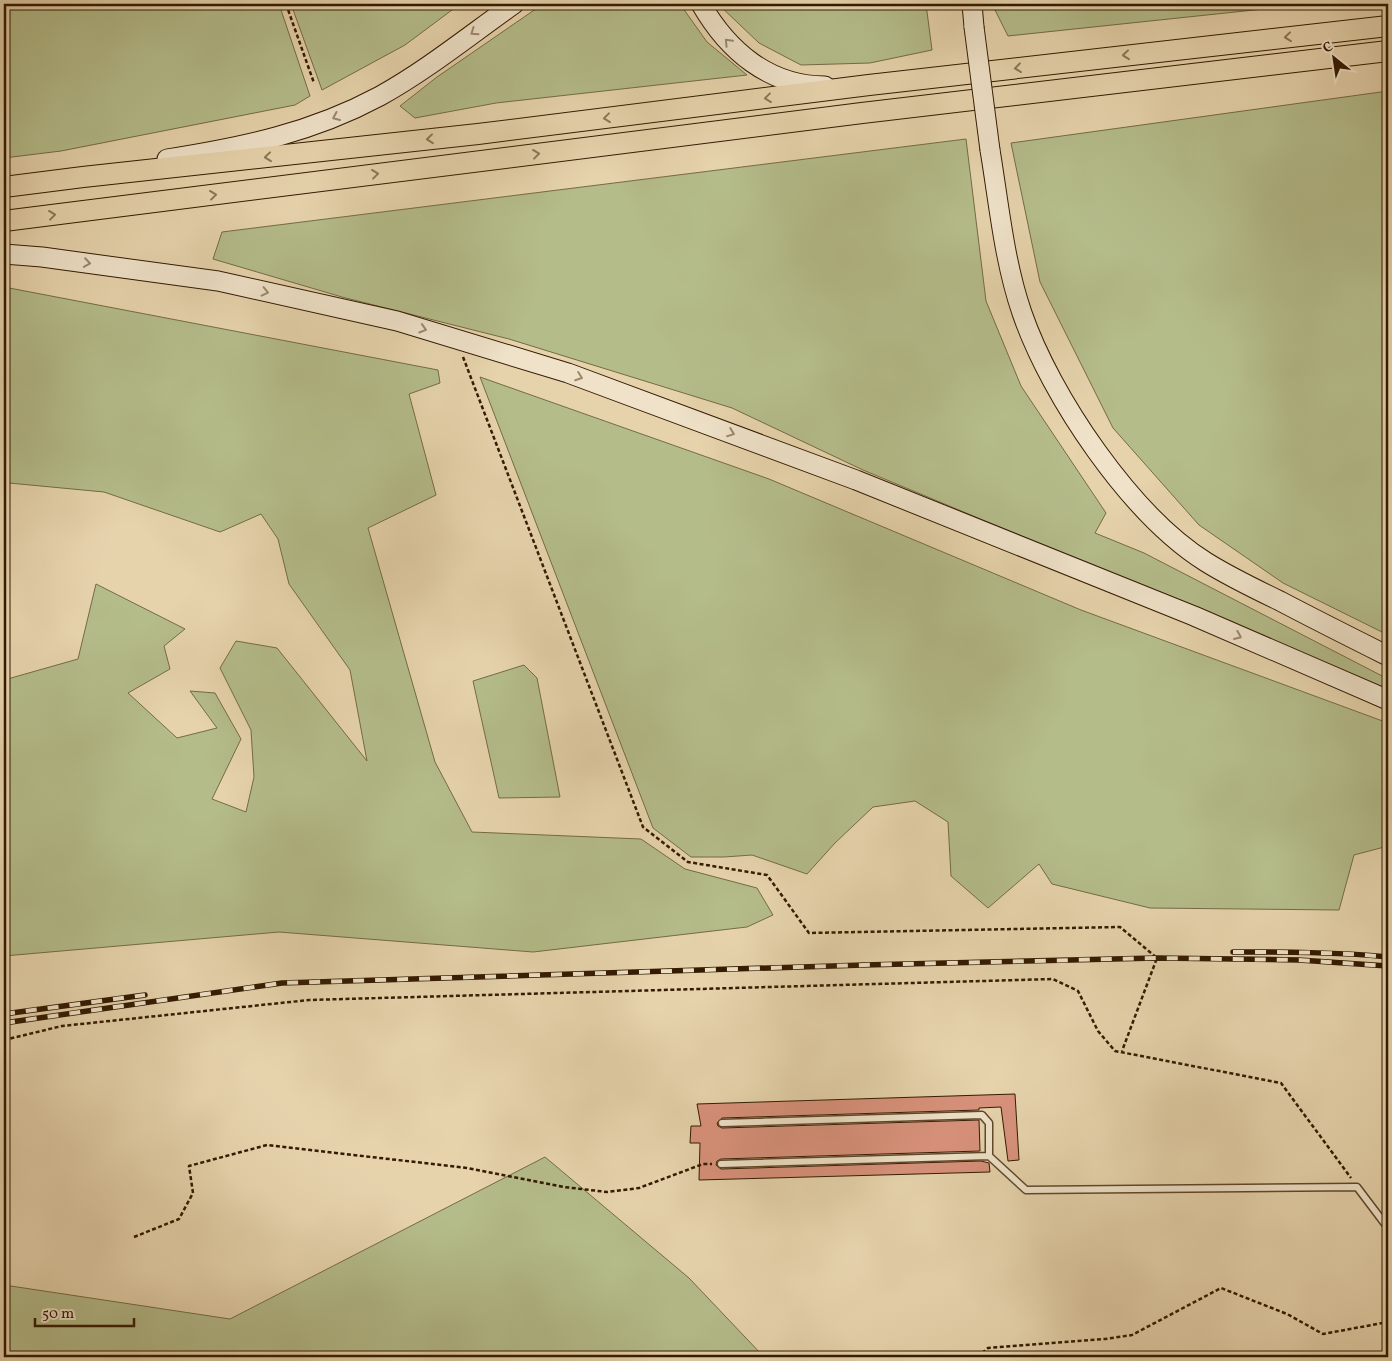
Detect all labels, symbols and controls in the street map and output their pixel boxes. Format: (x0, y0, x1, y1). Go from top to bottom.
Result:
one-way arrow (470, 26, 480, 35)
one-way arrow (1283, 31, 1291, 42)
north arrow (1310, 32, 1360, 82)
text: С (1320, 38, 1337, 59)
one-way arrow (725, 39, 734, 48)
one-way arrow (1122, 49, 1130, 60)
one-way arrow (1013, 62, 1021, 73)
one-way arrow (764, 92, 772, 103)
one-way arrow (332, 110, 341, 121)
one-way arrow (603, 112, 611, 123)
one-way arrow (425, 133, 433, 144)
one-way arrow (532, 149, 540, 160)
one-way arrow (264, 151, 272, 162)
one-way arrow (371, 169, 379, 180)
one-way arrow (210, 190, 218, 201)
one-way arrow (48, 210, 56, 221)
one-way arrow (83, 257, 91, 268)
one-way arrow (261, 286, 270, 297)
one-way arrow (419, 324, 427, 334)
one-way arrow (574, 371, 582, 381)
one-way arrow (726, 427, 735, 437)
one-way arrow (1233, 629, 1242, 640)
scale bar (35, 1296, 134, 1328)
text: 50 m (42, 1304, 74, 1325)

